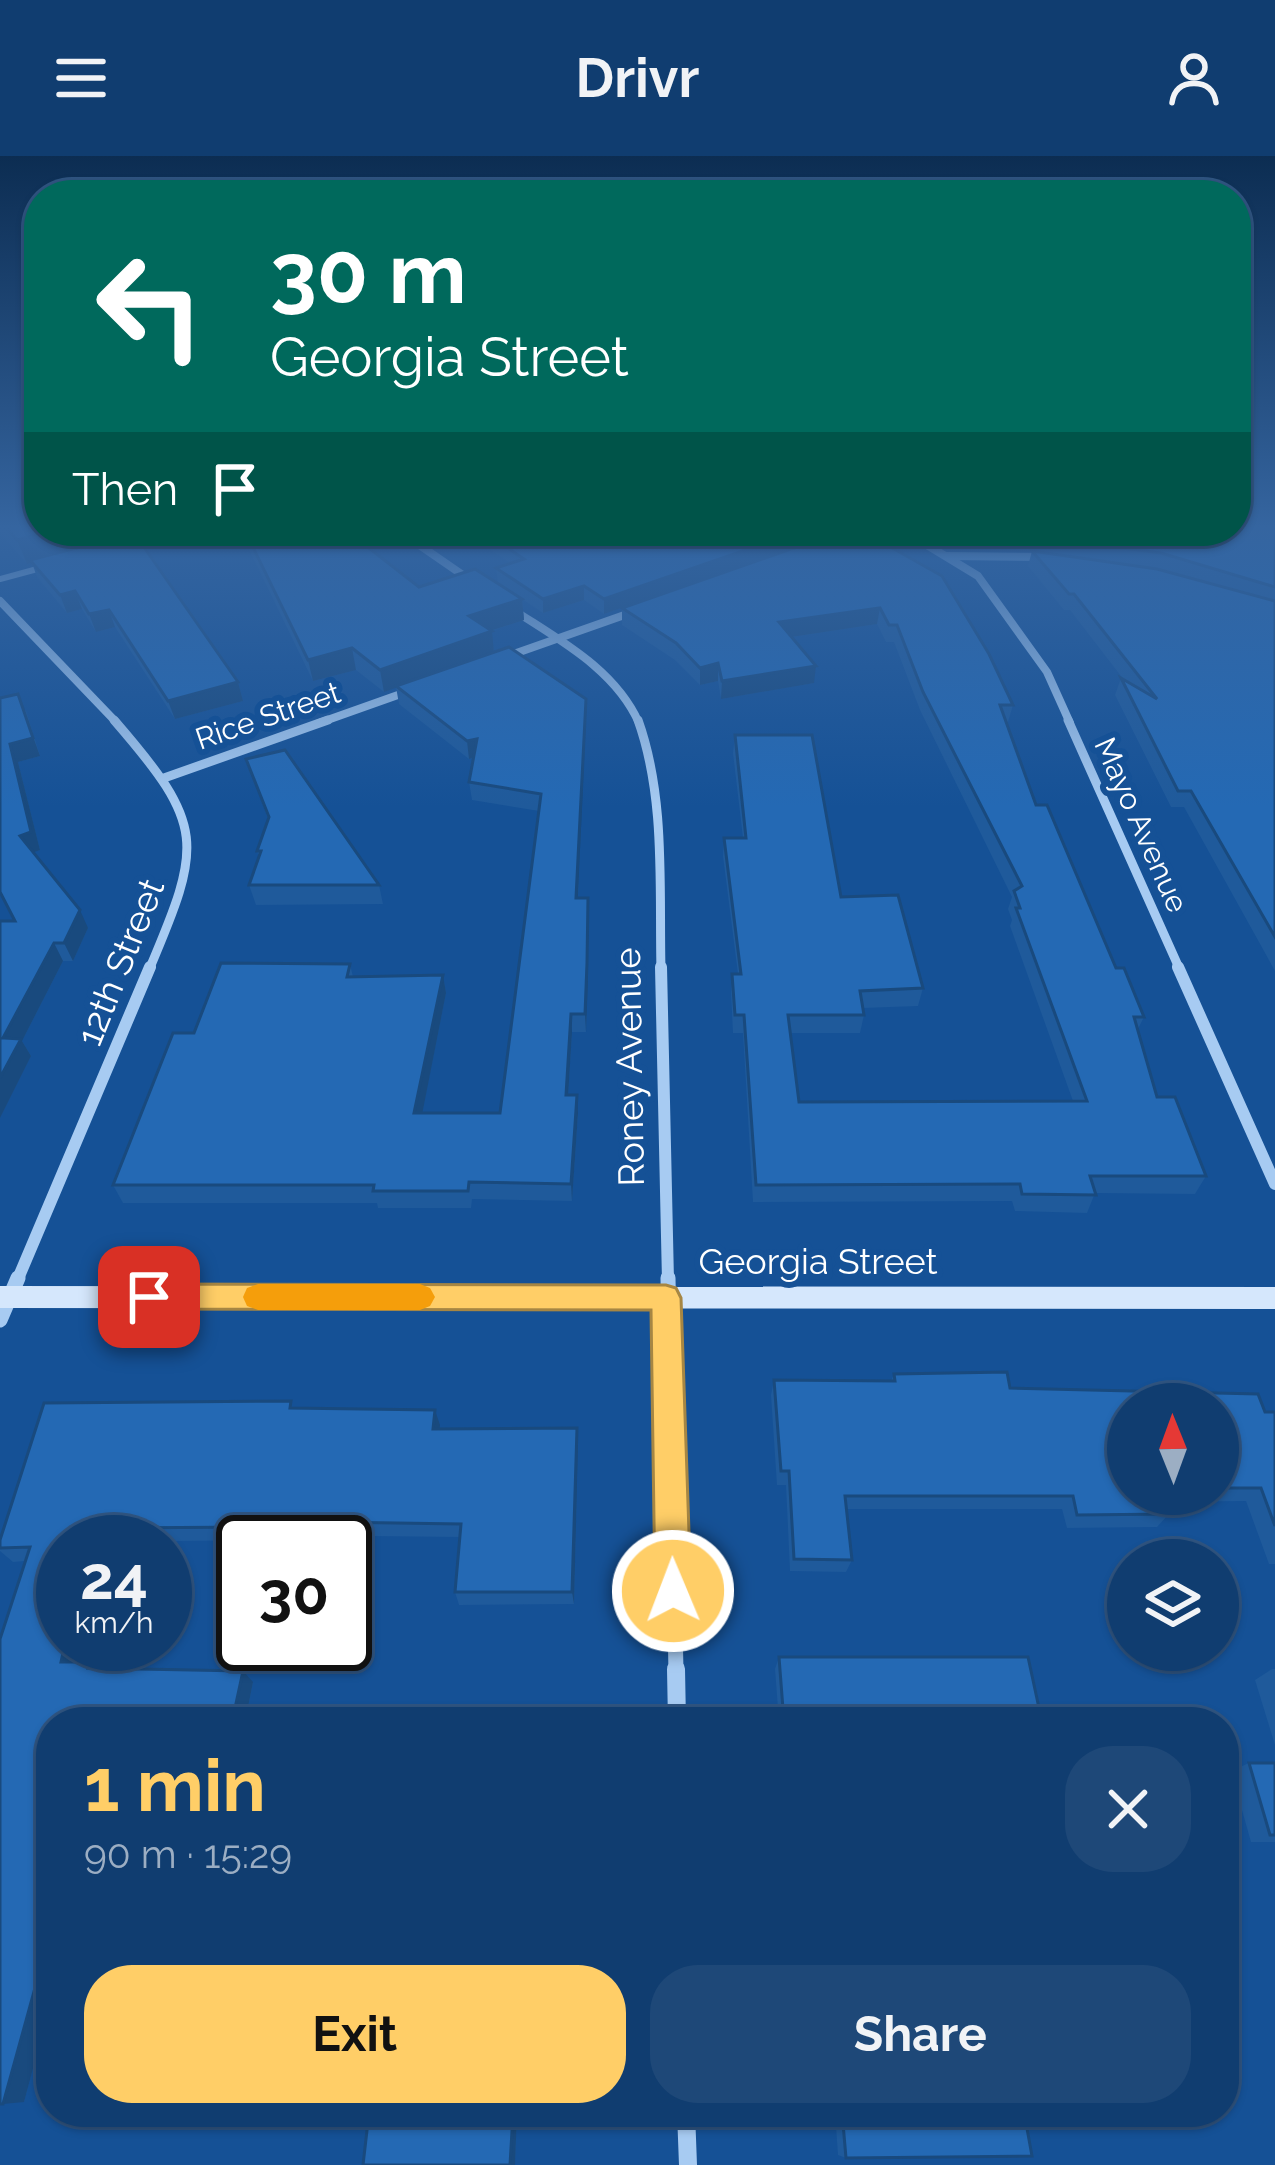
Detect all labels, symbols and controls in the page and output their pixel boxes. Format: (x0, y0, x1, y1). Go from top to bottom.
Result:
icon: menu (48, 45, 114, 111)
icon: person (1161, 45, 1227, 111)
text: Drivr (576, 46, 699, 110)
text: 30 m (270, 224, 467, 323)
icon: left (72, 228, 228, 384)
text: Georgia Street (270, 325, 629, 389)
icon: arrive (202, 456, 268, 522)
text: Then (72, 463, 178, 516)
street label: Rice Street (191, 674, 345, 757)
street label: Mayo Avenue (1087, 732, 1196, 918)
street label: 12th Street (68, 872, 172, 1052)
street label: Roney Avenue (606, 947, 652, 1187)
street label: Georgia Street (698, 1240, 938, 1282)
pin (98, 1246, 200, 1348)
icon: arrive (116, 1264, 182, 1330)
north arrow (1107, 1383, 1239, 1515)
map controls (1107, 1383, 1239, 1671)
speed limit sign: 30 (216, 1515, 372, 1671)
position arrow (610, 1528, 736, 1654)
button: layers (1107, 1539, 1239, 1671)
text: 24 (80, 1543, 148, 1613)
text: km/h (74, 1605, 154, 1640)
text: 1 min (84, 1743, 266, 1828)
button: close (1065, 1746, 1191, 1872)
text: 90 m · 15:29 (84, 1831, 292, 1877)
button: Exit (84, 1965, 626, 2103)
button: Share (650, 1965, 1191, 2103)

